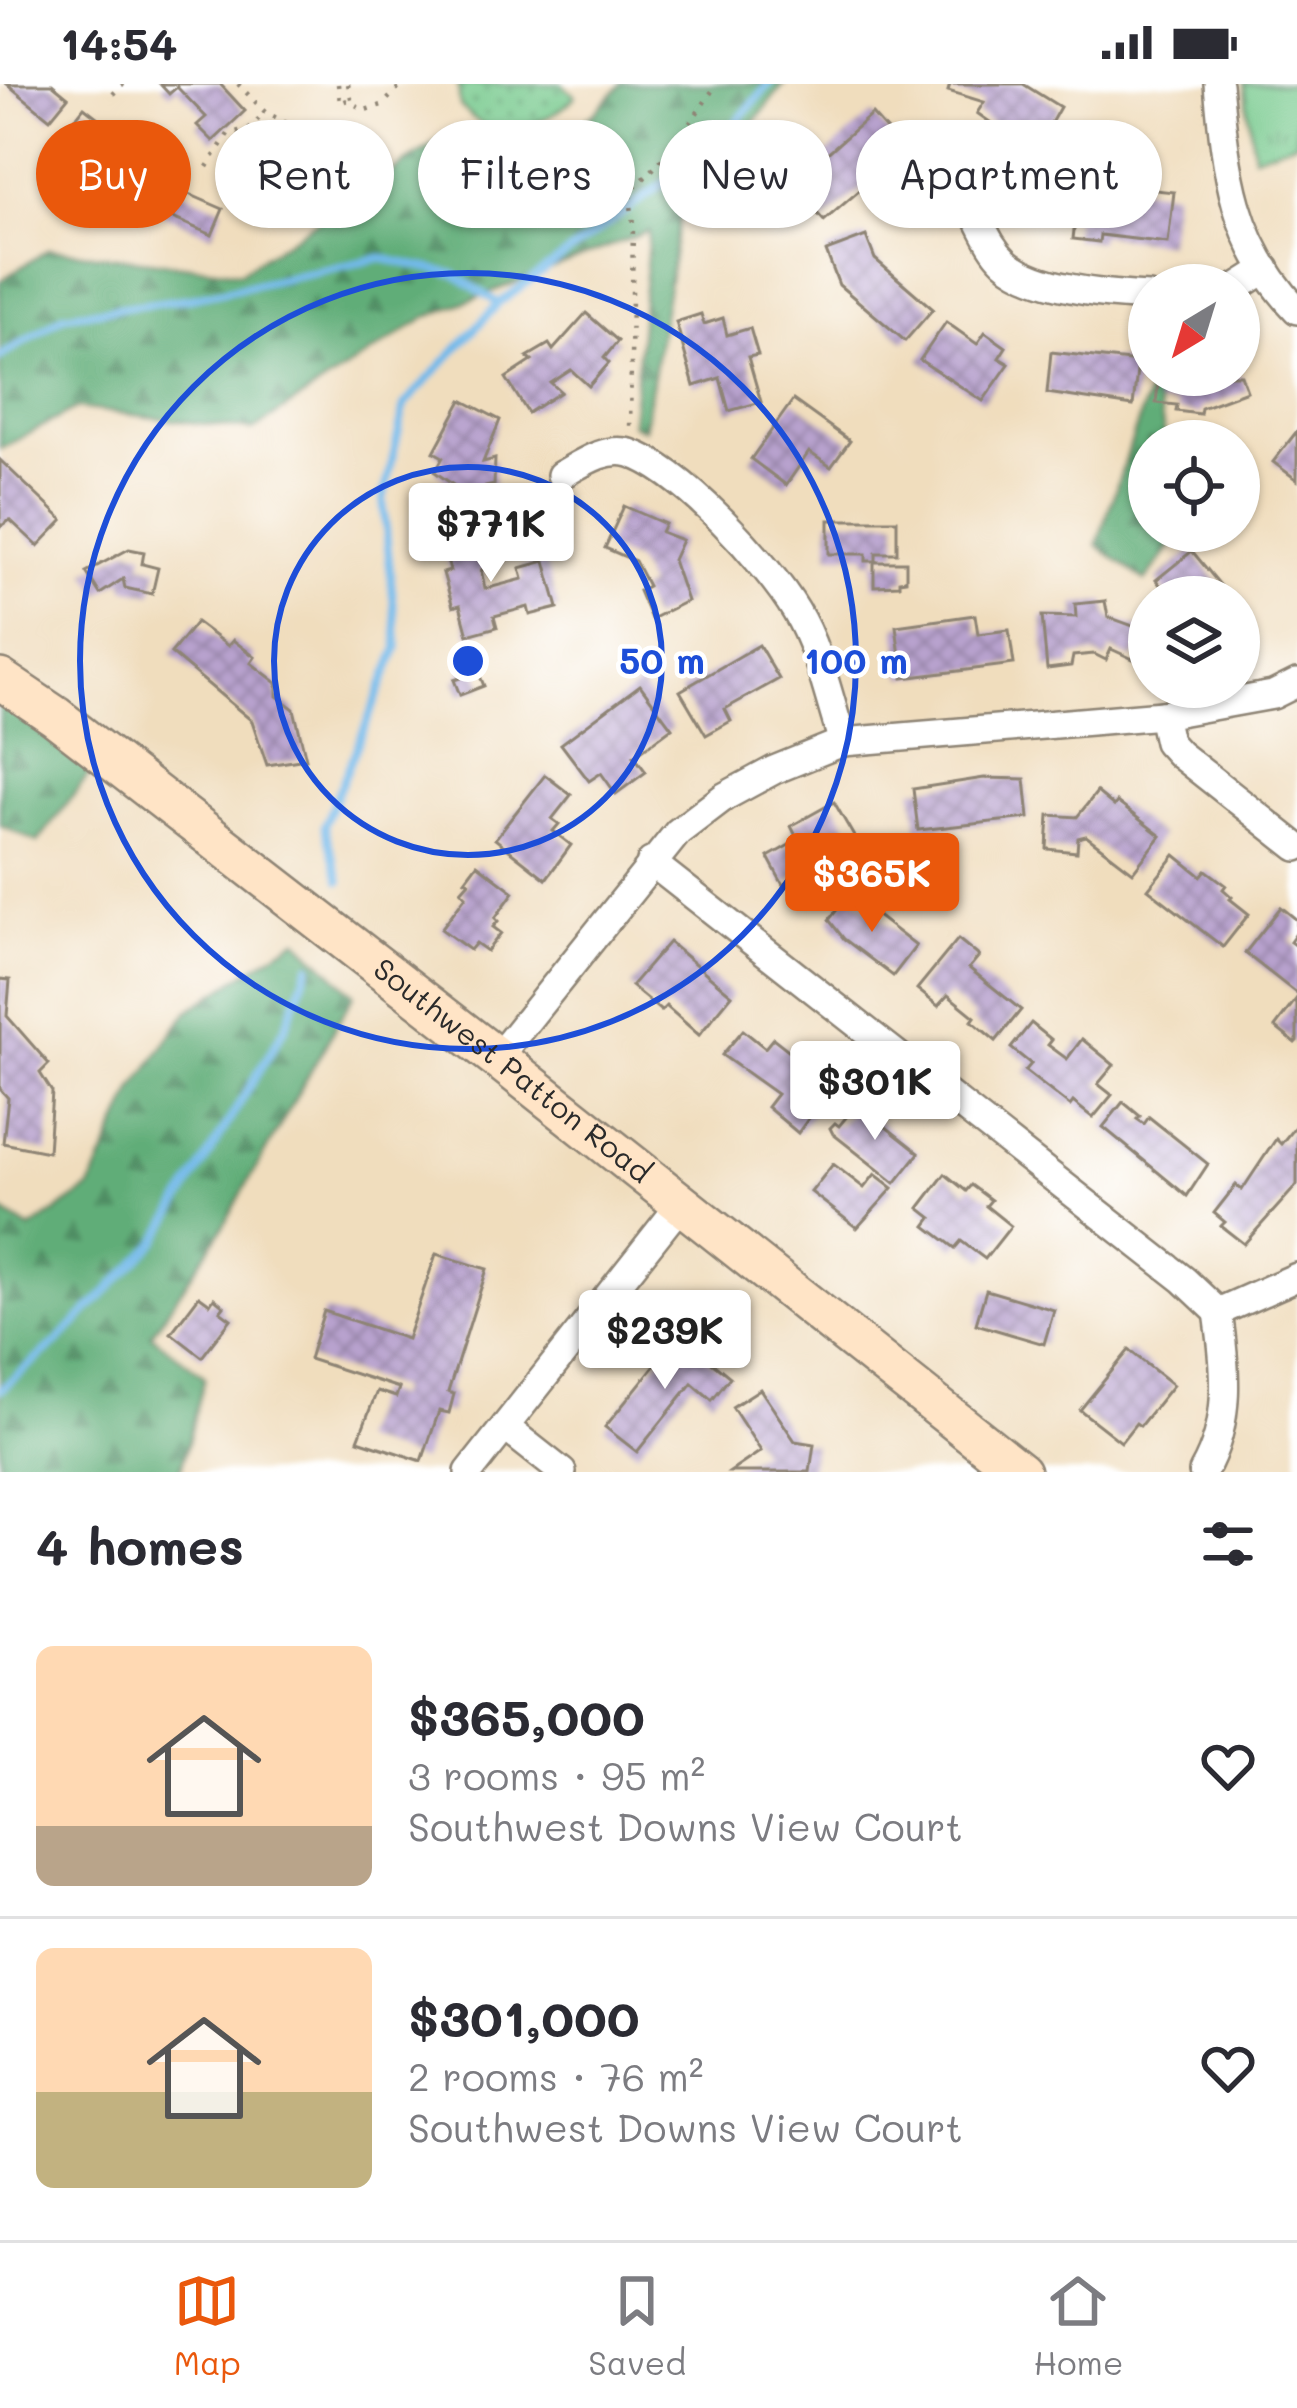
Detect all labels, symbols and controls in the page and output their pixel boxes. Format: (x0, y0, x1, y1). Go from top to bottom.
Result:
text: 14:54 (60, 13, 178, 71)
chip: Buy (36, 120, 191, 228)
chip: Rent (215, 120, 394, 228)
chip: Filters (418, 120, 635, 228)
chip: New (659, 120, 832, 228)
chip: Apartment (856, 120, 1162, 228)
north arrow (1128, 264, 1260, 396)
map controls (1128, 264, 1260, 708)
button: locate (1128, 420, 1260, 552)
pin: $771K (407, 483, 575, 585)
text: $771K (436, 496, 546, 547)
button: layers (1128, 576, 1260, 708)
text: 50 m (619, 636, 705, 683)
text: 100 m (804, 636, 908, 683)
centre of rings (447, 640, 489, 682)
pin: $365K (788, 833, 956, 935)
text: $365K (812, 846, 932, 897)
street label: Southwest Patton Road (366, 948, 661, 1191)
pin: $301K (791, 1041, 959, 1143)
text: $301K (817, 1054, 933, 1105)
pin: $239K (581, 1290, 749, 1392)
text: $239K (606, 1303, 724, 1354)
text: 4 homes (36, 1511, 244, 1578)
icon: filters (1195, 1511, 1261, 1577)
text: $365,000 (408, 1682, 645, 1749)
icon: home (132, 1694, 276, 1838)
icon: heart (1195, 1733, 1261, 1799)
text: 3 rooms · 95 m² (408, 1749, 705, 1800)
text: Southwest Downs View Court (408, 1800, 963, 1851)
text: $301,000 (408, 1983, 640, 2050)
icon: home (132, 1996, 276, 2140)
icon: heart (1195, 2035, 1261, 2101)
text: 2 rooms · 76 m² (408, 2050, 704, 2101)
text: Southwest Downs View Court (408, 2101, 963, 2152)
tab: Map (174, 2268, 241, 2383)
tab: Saved (588, 2268, 686, 2383)
tab: Home (1034, 2268, 1123, 2383)

